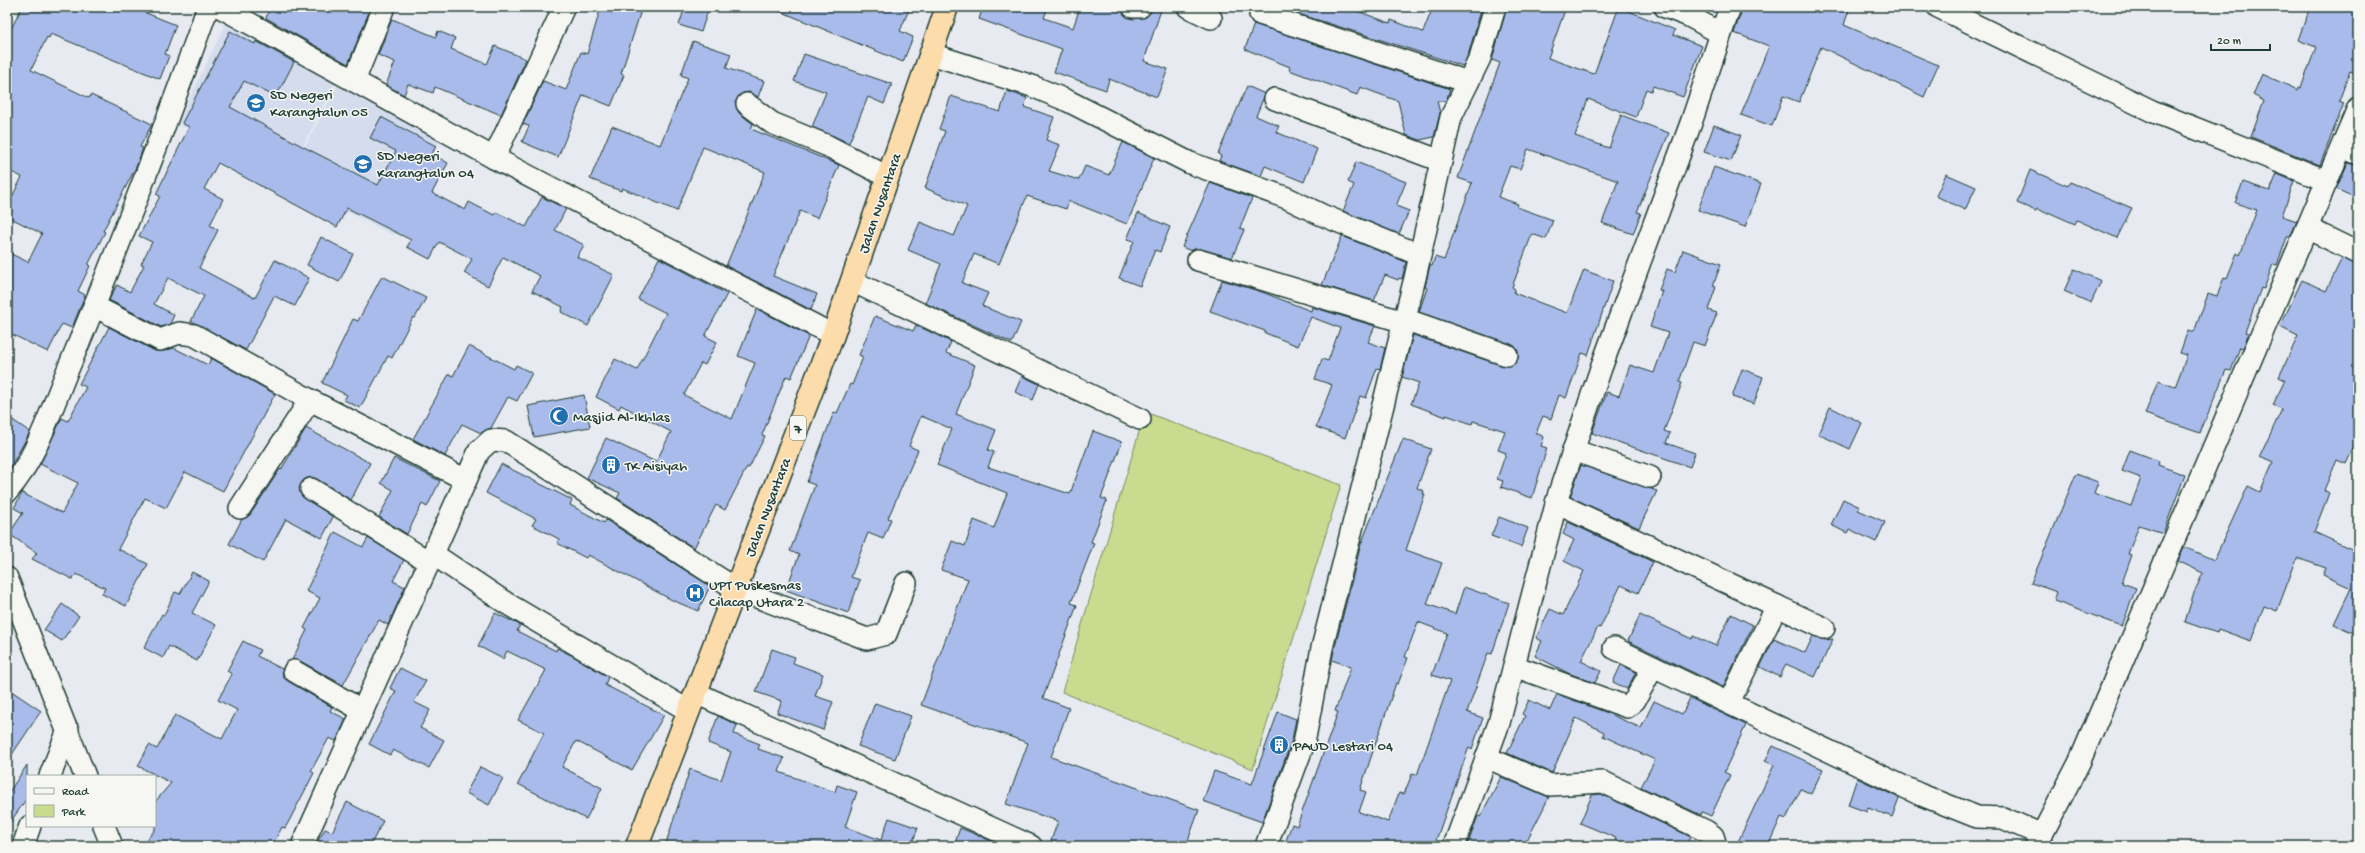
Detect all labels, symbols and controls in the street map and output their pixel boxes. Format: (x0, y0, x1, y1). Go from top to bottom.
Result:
scale bar (2211, 26, 2270, 52)
text: 20 m (2217, 35, 2242, 49)
place label: SD Negeri Karangtalun 05 (270, 87, 368, 122)
school or university icon: SD Negeri Karangtalun 05 (245, 92, 267, 114)
place label: SD Negeri Karangtalun 04 (377, 148, 474, 183)
street label: Jalan Nusantara (855, 151, 907, 256)
school or university icon: SD Negeri Karangtalun 04 (352, 153, 374, 175)
mosque icon: Masjid Al-Ikhlas (548, 405, 570, 427)
place label: Masjid Al-Ikhlas (573, 409, 670, 427)
road number: 7 (790, 416, 806, 440)
building icon: TK Aisiyah (600, 454, 622, 476)
street label: Jalan Nusantara (742, 455, 796, 560)
place label: TK Aisiyah (624, 458, 687, 476)
place label: UPT Puskesmas Cilacap Utara 2 (709, 577, 804, 612)
hospital icon: UPT Puskesmas Cilacap Utara 2 (684, 582, 706, 604)
building icon: PAUD Lestari 04 (1268, 734, 1290, 756)
place label: PAUD Lestari 04 (1292, 738, 1393, 756)
legend (26, 775, 156, 827)
text: Road (62, 786, 89, 800)
text: Park (61, 806, 87, 820)

